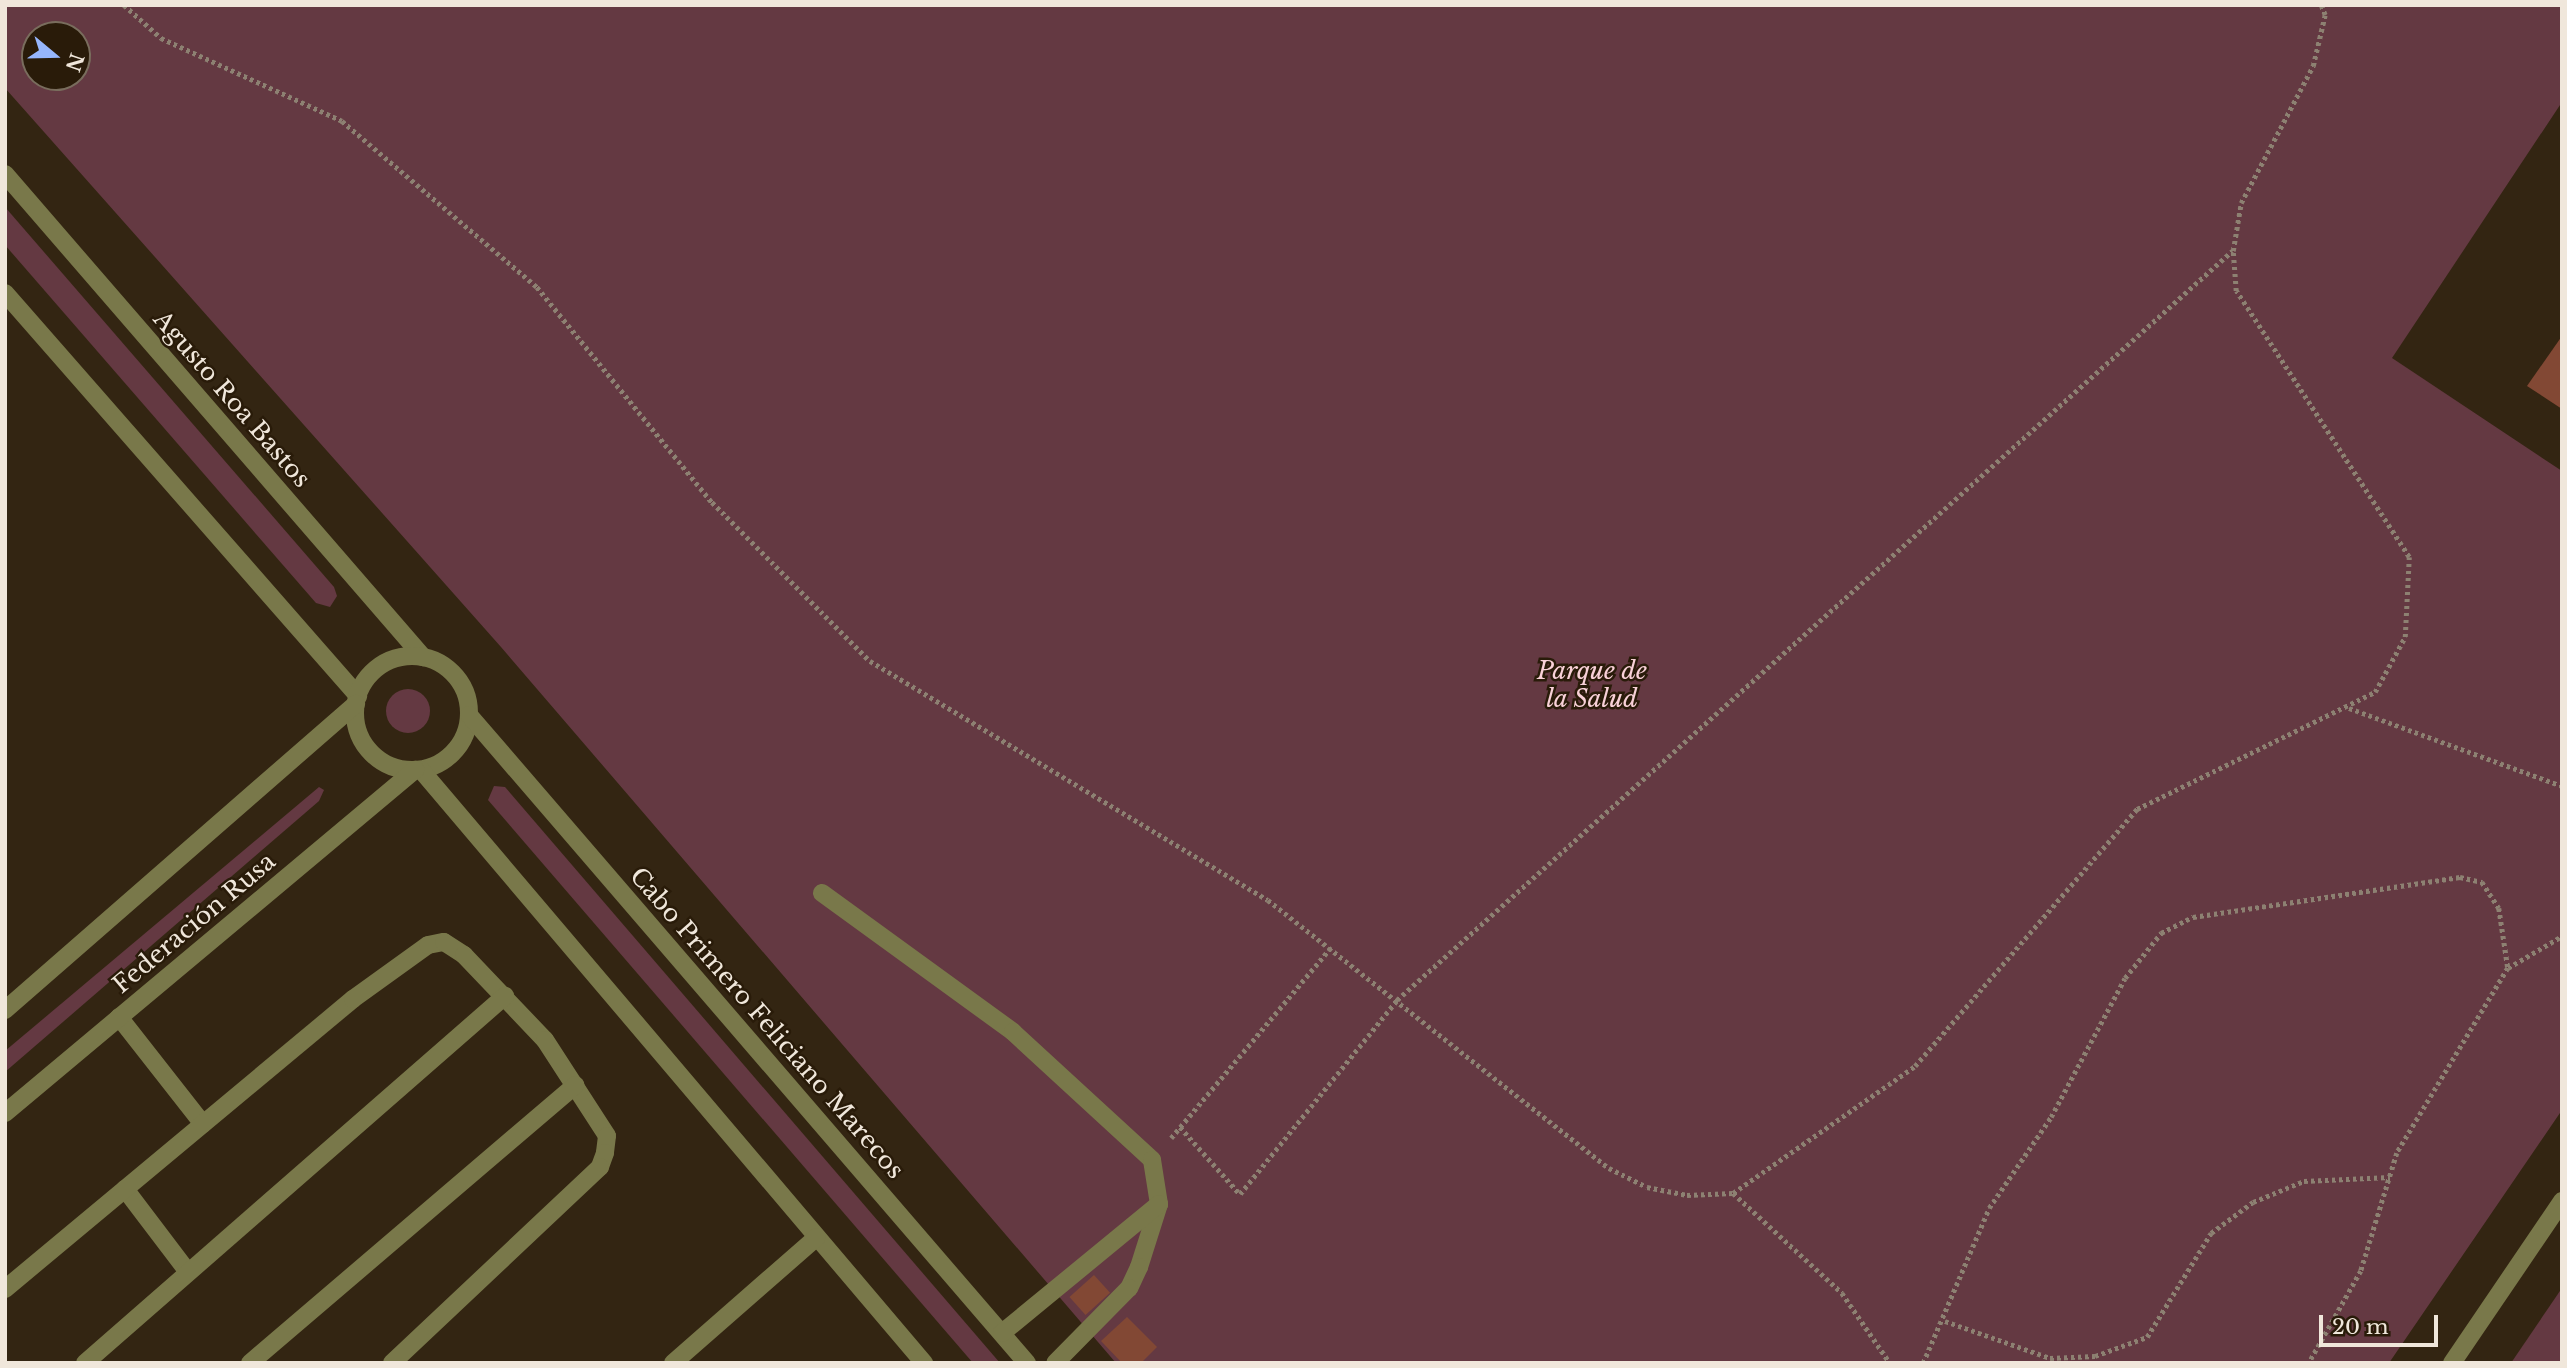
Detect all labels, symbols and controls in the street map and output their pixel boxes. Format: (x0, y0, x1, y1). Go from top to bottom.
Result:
north arrow (21, 21, 91, 91)
text: N (61, 50, 88, 75)
street label: Agusto Roa Bastos (148, 305, 316, 493)
park label: Parque de la Salud (1537, 657, 1647, 713)
street label: Federación Rusa (107, 847, 281, 999)
street label: Cabo Primero Feliciano Marecos (624, 862, 910, 1184)
scale bar (2322, 1302, 2441, 1346)
text: 20 m (2332, 1314, 2389, 1340)

